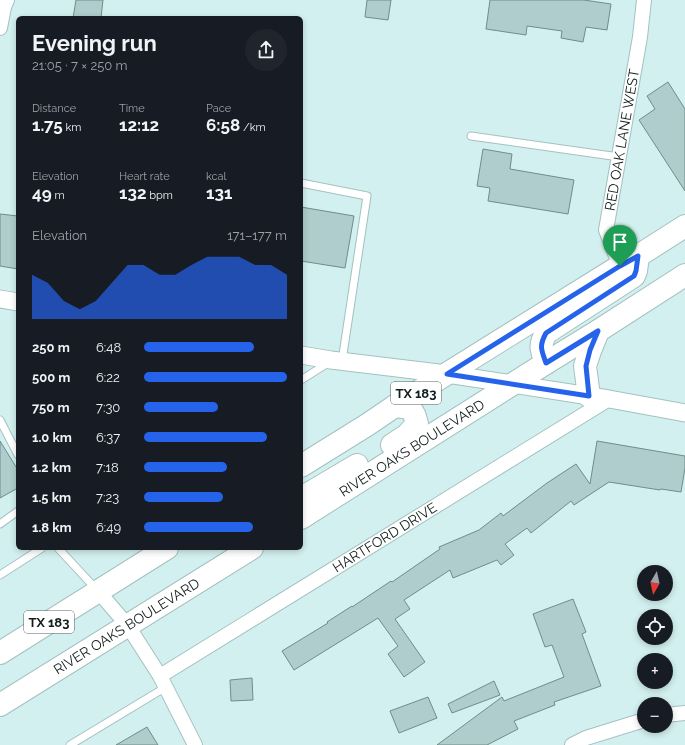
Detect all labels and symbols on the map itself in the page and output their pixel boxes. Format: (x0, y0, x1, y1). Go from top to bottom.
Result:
street label: RED OAK LANE WEST (602, 67, 642, 212)
pin (603, 225, 637, 266)
road number: TX 183 (391, 382, 441, 404)
street label: RIVER OAKS BOULEVARD (336, 396, 487, 500)
street label: HARTFORD DRIVE (330, 499, 440, 576)
north arrow (637, 565, 673, 601)
street label: RIVER OAKS BOULEVARD (51, 575, 202, 678)
road number: TX 183 (24, 611, 74, 633)

